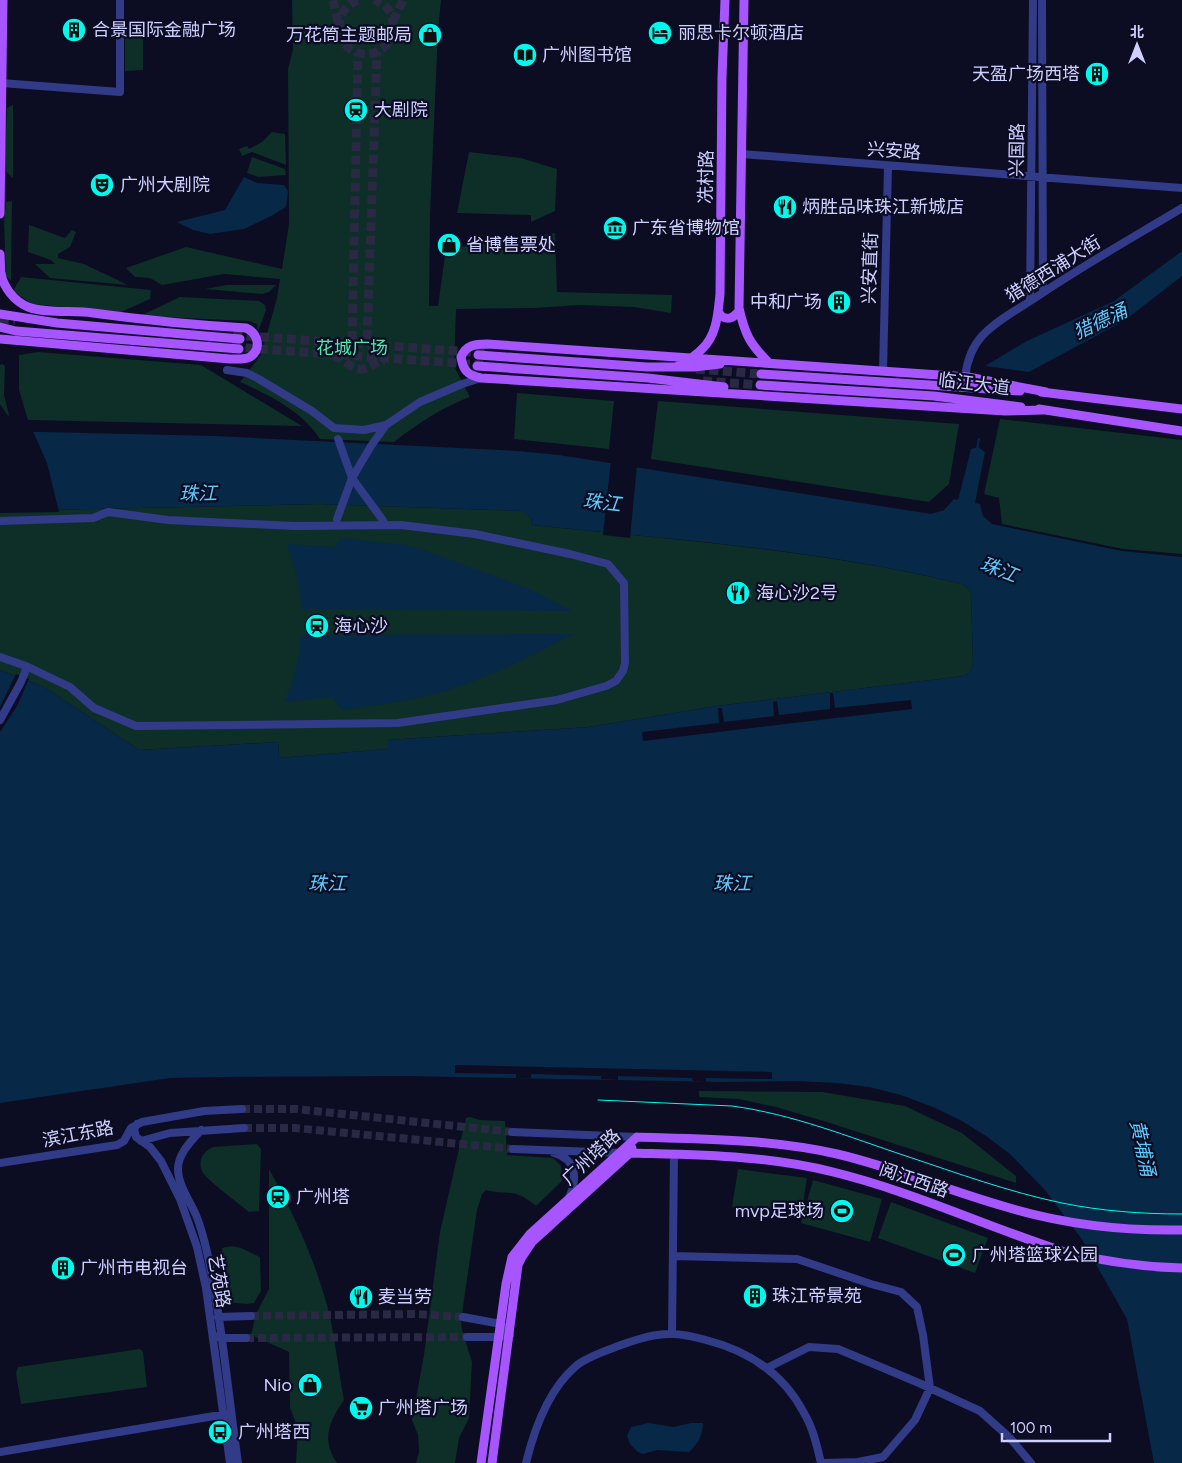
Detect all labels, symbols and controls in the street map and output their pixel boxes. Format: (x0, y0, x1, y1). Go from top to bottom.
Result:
building icon: 合景国际金融广场 (61, 17, 87, 43)
place label: 合景国际金融广场 (92, 19, 236, 41)
hotel icon: 丽思卡尔顿酒店 (647, 20, 673, 46)
north arrow (1112, 20, 1162, 70)
shop icon: 万花筒主题邮局 (417, 22, 443, 48)
place label: 丽思卡尔顿酒店 (678, 22, 804, 44)
place label: 万花筒主题邮局 (286, 24, 412, 46)
text: 北 (1130, 24, 1144, 41)
library icon: 广州图书馆 (512, 42, 538, 68)
place label: 广州图书馆 (542, 44, 632, 66)
building icon: 天盈广场西塔 (1084, 61, 1110, 87)
place label: 天盈广场西塔 (972, 63, 1080, 85)
station icon: 大剧院 (343, 97, 369, 123)
place label: 大剧院 (374, 99, 428, 121)
street label: 兴国路 (1006, 123, 1028, 177)
street label: 兴安路 (866, 138, 922, 164)
street label: 冼村路 (695, 150, 717, 204)
theatre icon: 广州大剧院 (89, 172, 115, 198)
place label: 广州大剧院 (120, 174, 210, 196)
restaurant icon: 炳胜品味珠江新城店 (772, 194, 798, 220)
place label: 炳胜品味珠江新城店 (802, 196, 964, 218)
museum icon: 广东省博物馆 (602, 215, 628, 241)
place label: 广东省博物馆 (632, 217, 740, 239)
street label: 猎德西浦大街 (1001, 231, 1105, 307)
shop icon: 省博售票处 (436, 232, 462, 258)
street label: 兴安直街 (858, 232, 882, 304)
place label: 省博售票处 (466, 234, 556, 256)
building icon: 中和广场 (826, 289, 852, 315)
place label: 中和广场 (750, 291, 822, 313)
water label: 猎德涌 (1070, 298, 1133, 344)
park label: 花城广场 (316, 337, 388, 359)
street label: 临江大道 (937, 369, 1011, 399)
water label: 珠江 (179, 482, 219, 505)
water label: 珠江 (582, 489, 624, 516)
water label: 珠江 (977, 552, 1023, 588)
restaurant icon: 海心沙2号 (725, 580, 751, 606)
place label: 海心沙2号 (756, 582, 838, 604)
station icon: 海心沙 (304, 613, 330, 639)
place label: 海心沙 (334, 615, 388, 637)
water label: 珠江 (308, 872, 348, 895)
water label: 珠江 (713, 872, 753, 895)
street label: 滨江东路 (41, 1116, 115, 1152)
water label: 黄埔涌 (1125, 1118, 1160, 1180)
street label: 广州塔路 (557, 1124, 625, 1190)
street label: 阅江西路 (876, 1158, 952, 1202)
station icon: 广州塔 (265, 1184, 291, 1210)
place label: 广州塔 (296, 1186, 350, 1208)
sports icon: mvp足球场 (829, 1198, 855, 1224)
place label: mvp足球场 (735, 1200, 824, 1222)
sports icon: 广州塔篮球公园 (941, 1242, 967, 1268)
place label: 广州塔篮球公园 (972, 1244, 1098, 1266)
street label: 艺苑路 (203, 1253, 235, 1309)
building icon: 广州市电视台 (50, 1255, 76, 1281)
place label: 广州市电视台 (80, 1257, 188, 1279)
building icon: 珠江帝景苑 (742, 1283, 768, 1309)
restaurant icon: 麦当劳 (348, 1284, 374, 1310)
place label: 珠江帝景苑 (772, 1285, 862, 1307)
place label: 麦当劳 (378, 1286, 432, 1308)
shop icon: Nio (297, 1372, 323, 1398)
place label: Nio (263, 1374, 292, 1396)
supermarket icon: 广州塔广场 (348, 1395, 374, 1421)
place label: 广州塔广场 (378, 1397, 468, 1419)
scale bar (1002, 1410, 1110, 1442)
bus stop icon: 广州塔西 (207, 1419, 233, 1445)
text: 100 m (1010, 1419, 1052, 1437)
place label: 广州塔西 (238, 1421, 310, 1443)

